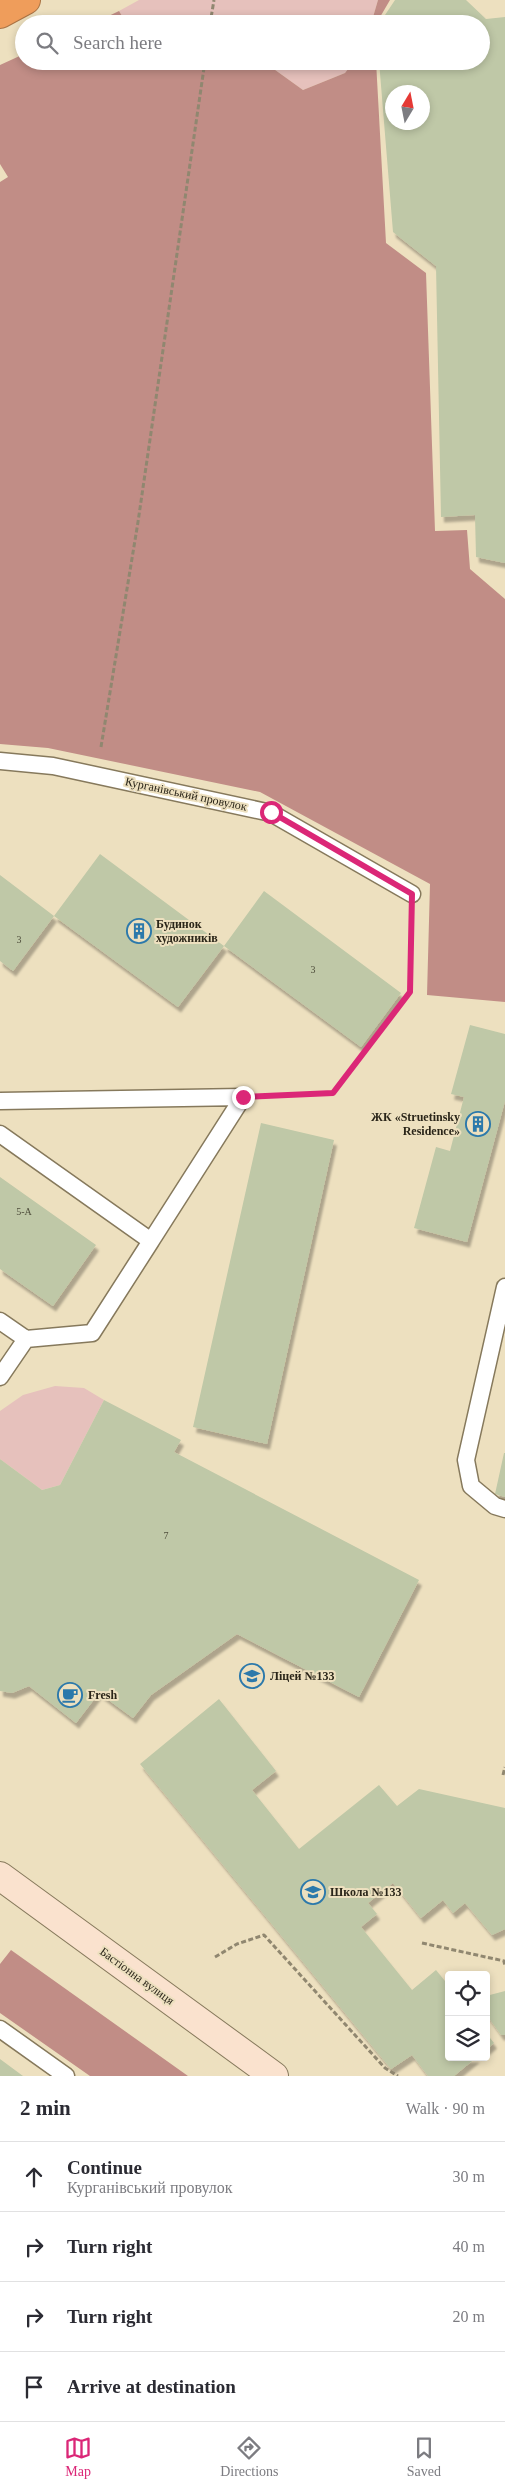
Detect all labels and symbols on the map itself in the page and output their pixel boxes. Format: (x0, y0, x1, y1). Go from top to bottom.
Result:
north arrow (385, 85, 430, 130)
street label: Курганівський провулок (124, 774, 248, 814)
route start (260, 801, 283, 824)
place label: Будинок художників (156, 917, 218, 945)
building icon: Будинок художників (126, 918, 152, 944)
house number: 3 (17, 934, 22, 945)
house number: 3 (311, 964, 316, 975)
route end (232, 1086, 255, 1109)
place label: ЖК «Struetinsky Residence» (371, 1110, 460, 1138)
building icon: ЖК «Struetinsky Residence» (465, 1111, 491, 1137)
house number: 5-А (16, 1206, 33, 1217)
house number: 7 (164, 1530, 169, 1541)
school or university icon: Ліцей №133 (239, 1663, 265, 1689)
place label: Ліцей №133 (270, 1669, 335, 1683)
cafe icon: Fresh (57, 1682, 83, 1708)
place label: Fresh (88, 1688, 117, 1702)
school or university icon: Школа №133 (300, 1879, 326, 1905)
place label: Школа №133 (330, 1885, 402, 1899)
street label: Бастіонна вулиця (97, 1944, 177, 2008)

